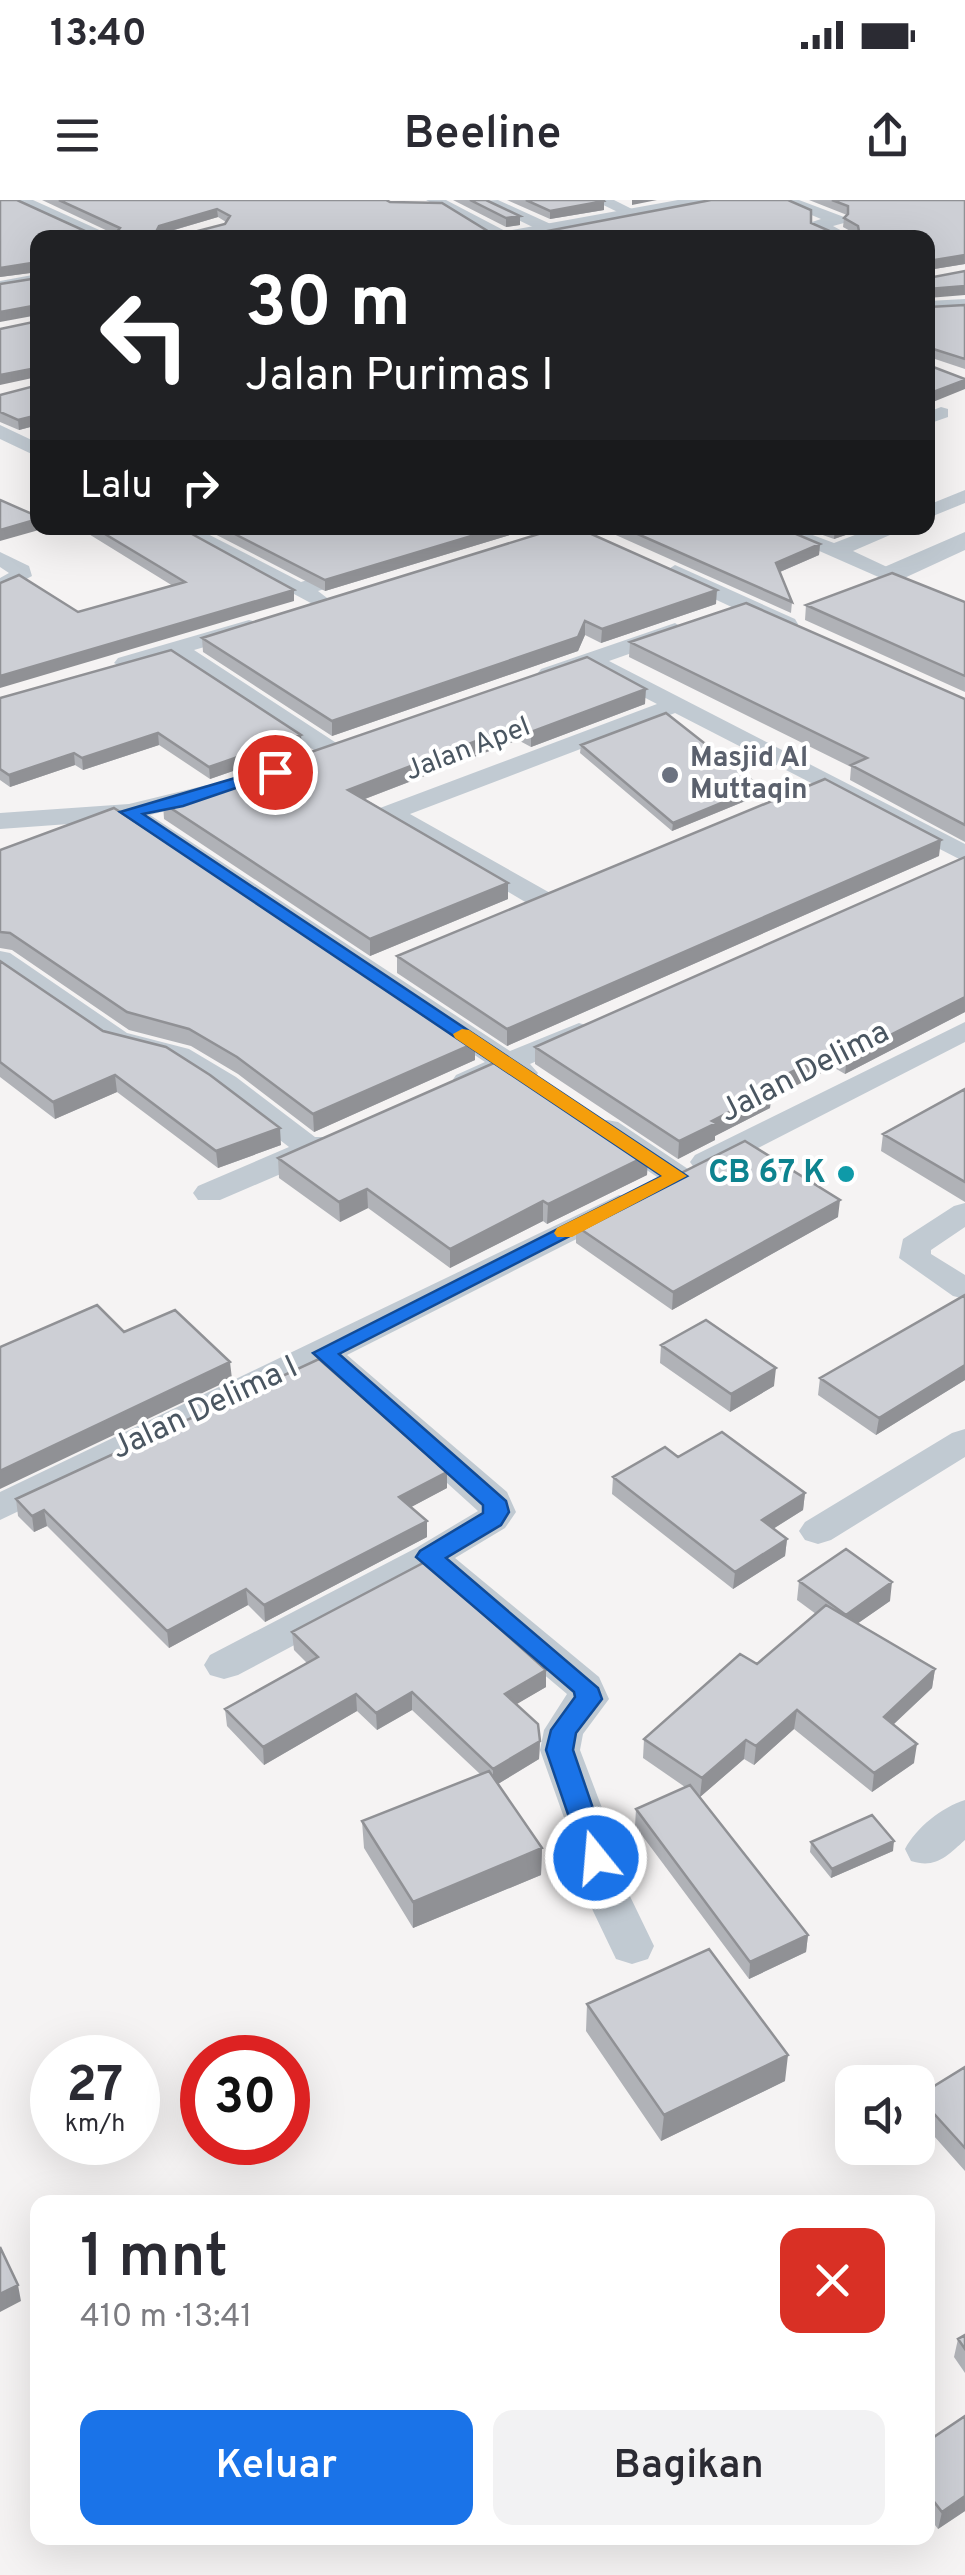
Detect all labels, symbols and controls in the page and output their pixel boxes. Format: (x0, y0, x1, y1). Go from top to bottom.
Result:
text: 13:40 (50, 11, 147, 60)
text: Beeline (404, 107, 561, 164)
icon: menu (50, 108, 105, 163)
icon: share (860, 108, 915, 163)
text: 30 m (245, 262, 411, 351)
icon: left (80, 270, 210, 400)
text: Jalan Purimas I (245, 349, 554, 406)
icon: right (173, 460, 228, 515)
text: Lalu (80, 463, 153, 512)
street label: Jalan Apel (400, 710, 536, 790)
pin (233, 730, 318, 815)
place label: Masjid Al Muttaqin (690, 741, 808, 809)
icon: arrive (248, 745, 303, 800)
marker: Masjid Al Muttaqin (659, 764, 681, 786)
street label: Jalan Delima (714, 1013, 896, 1133)
place label: CB 67 K (708, 1154, 826, 1194)
marker: CB 67 K (835, 1163, 857, 1185)
street label: Jalan Delima I (105, 1348, 305, 1470)
position arrow (544, 1806, 648, 1910)
speed limit sign: 30 (180, 2035, 310, 2165)
text: 27 (67, 2056, 123, 2119)
map controls (835, 2065, 935, 2165)
button: sound (835, 2065, 935, 2165)
text: km/h (65, 2109, 125, 2141)
text: 1 mnt (80, 2222, 228, 2298)
button: close (780, 2228, 885, 2333)
text: 410 m · 13:41 (80, 2298, 252, 2338)
button: Keluar (80, 2410, 473, 2525)
button: Bagikan (493, 2410, 885, 2525)

